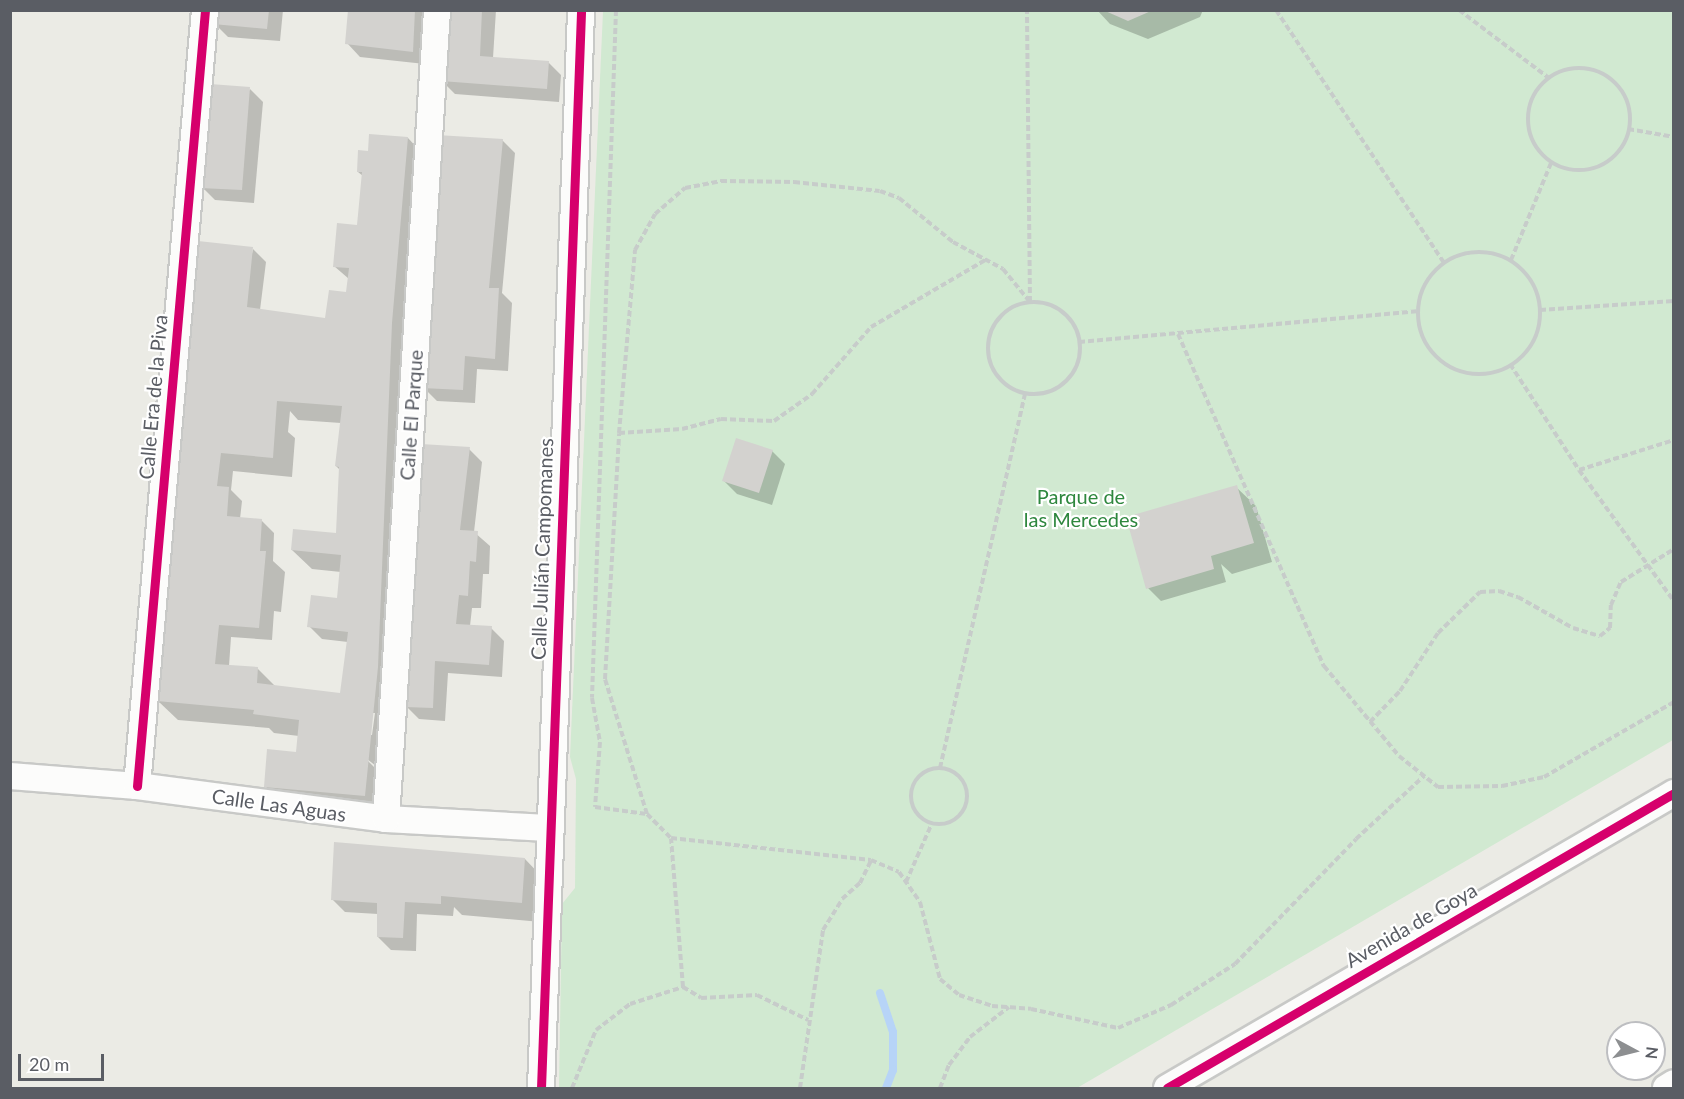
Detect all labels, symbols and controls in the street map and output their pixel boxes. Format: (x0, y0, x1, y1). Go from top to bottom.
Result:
street label: Calle Era de la Piva (134, 314, 172, 480)
street label: Calle El Parque (394, 349, 428, 481)
street label: Calle Julián Campomanes (526, 437, 558, 661)
park label: Parque de las Mercedes (1024, 485, 1138, 532)
street label: Calle Las Aguas (210, 784, 348, 826)
street label: Avenida de Goya (1341, 878, 1481, 972)
north arrow (1606, 1021, 1666, 1081)
scale bar (21, 1042, 106, 1080)
text: N (1642, 1046, 1663, 1060)
text: 20 m (29, 1053, 69, 1075)

